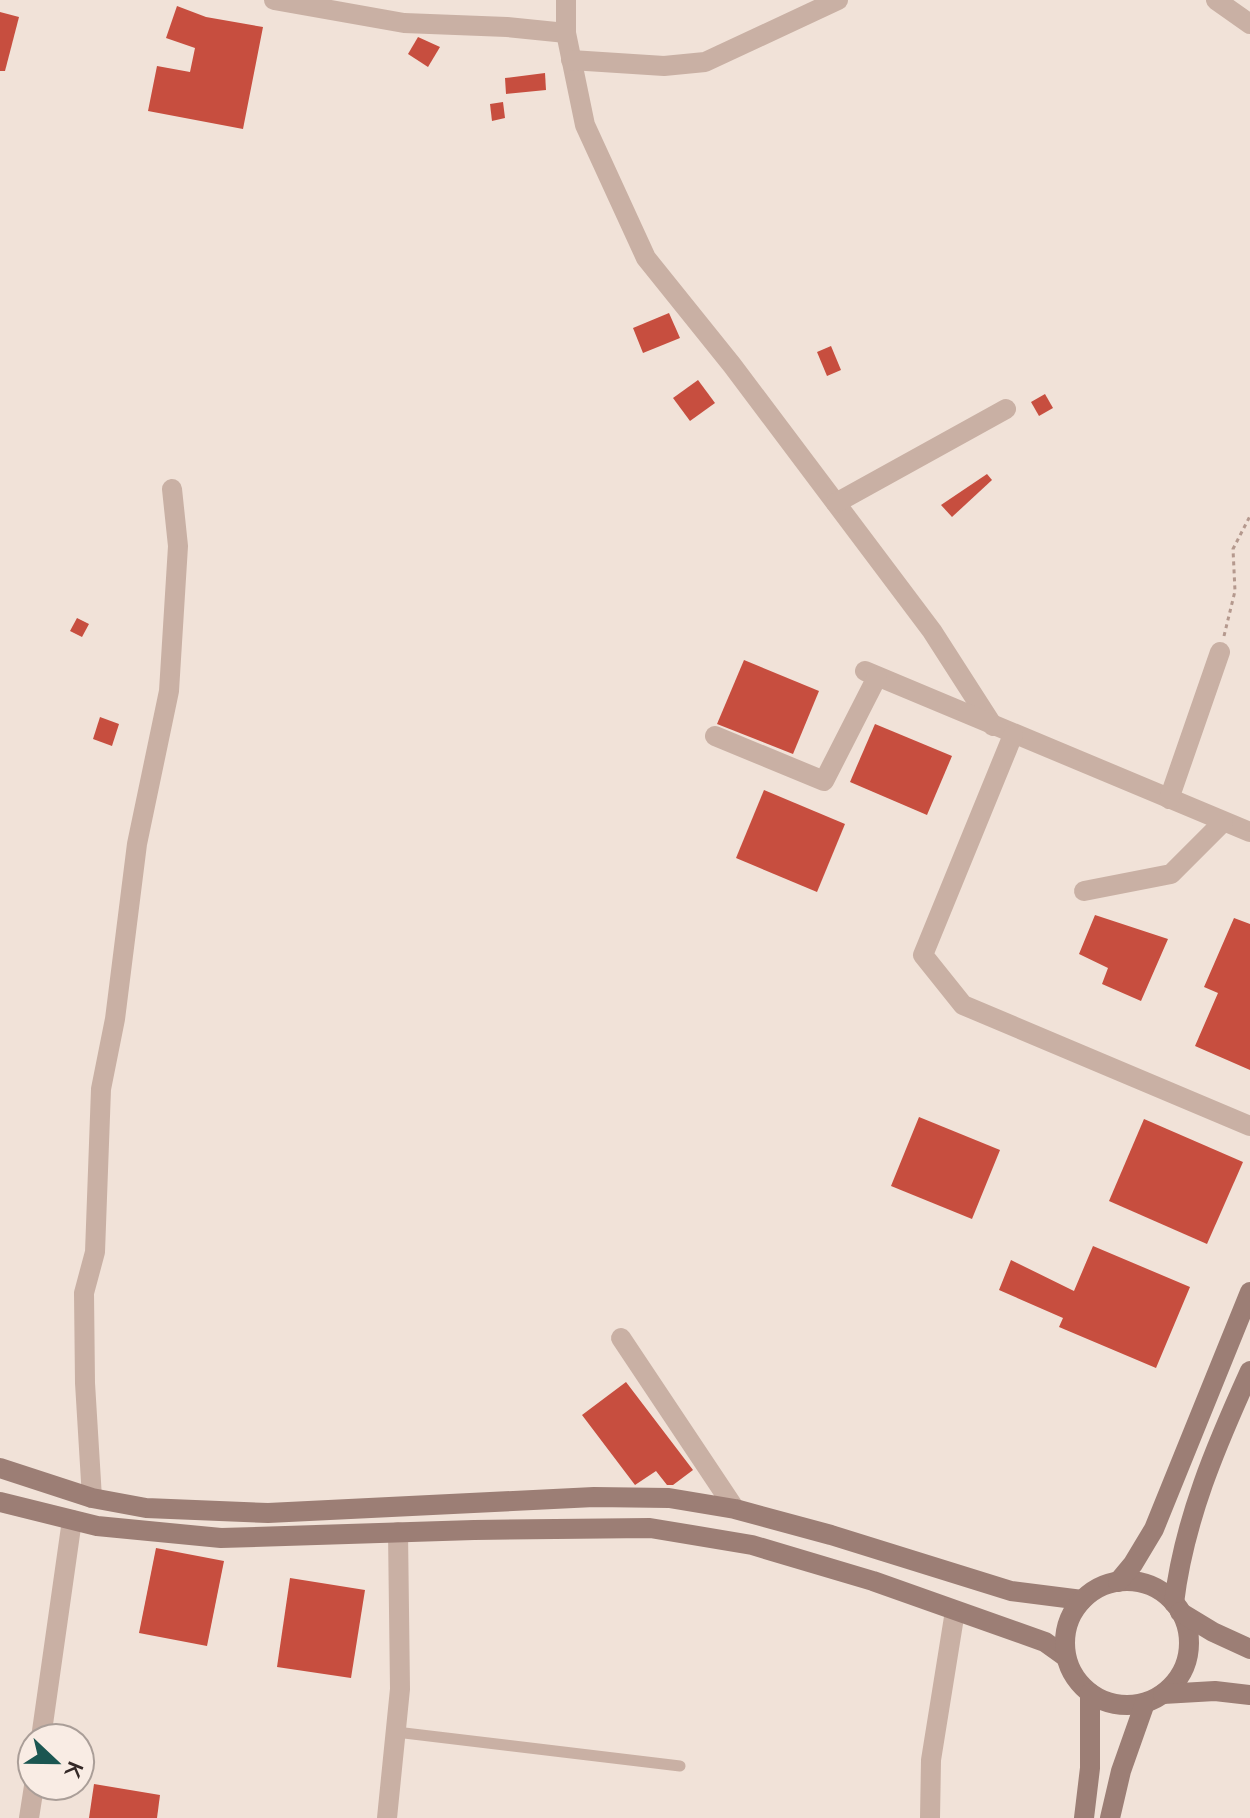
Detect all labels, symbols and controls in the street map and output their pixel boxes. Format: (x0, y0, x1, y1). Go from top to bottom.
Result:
north arrow (16, 1722, 96, 1802)
text: K (58, 1757, 90, 1783)

